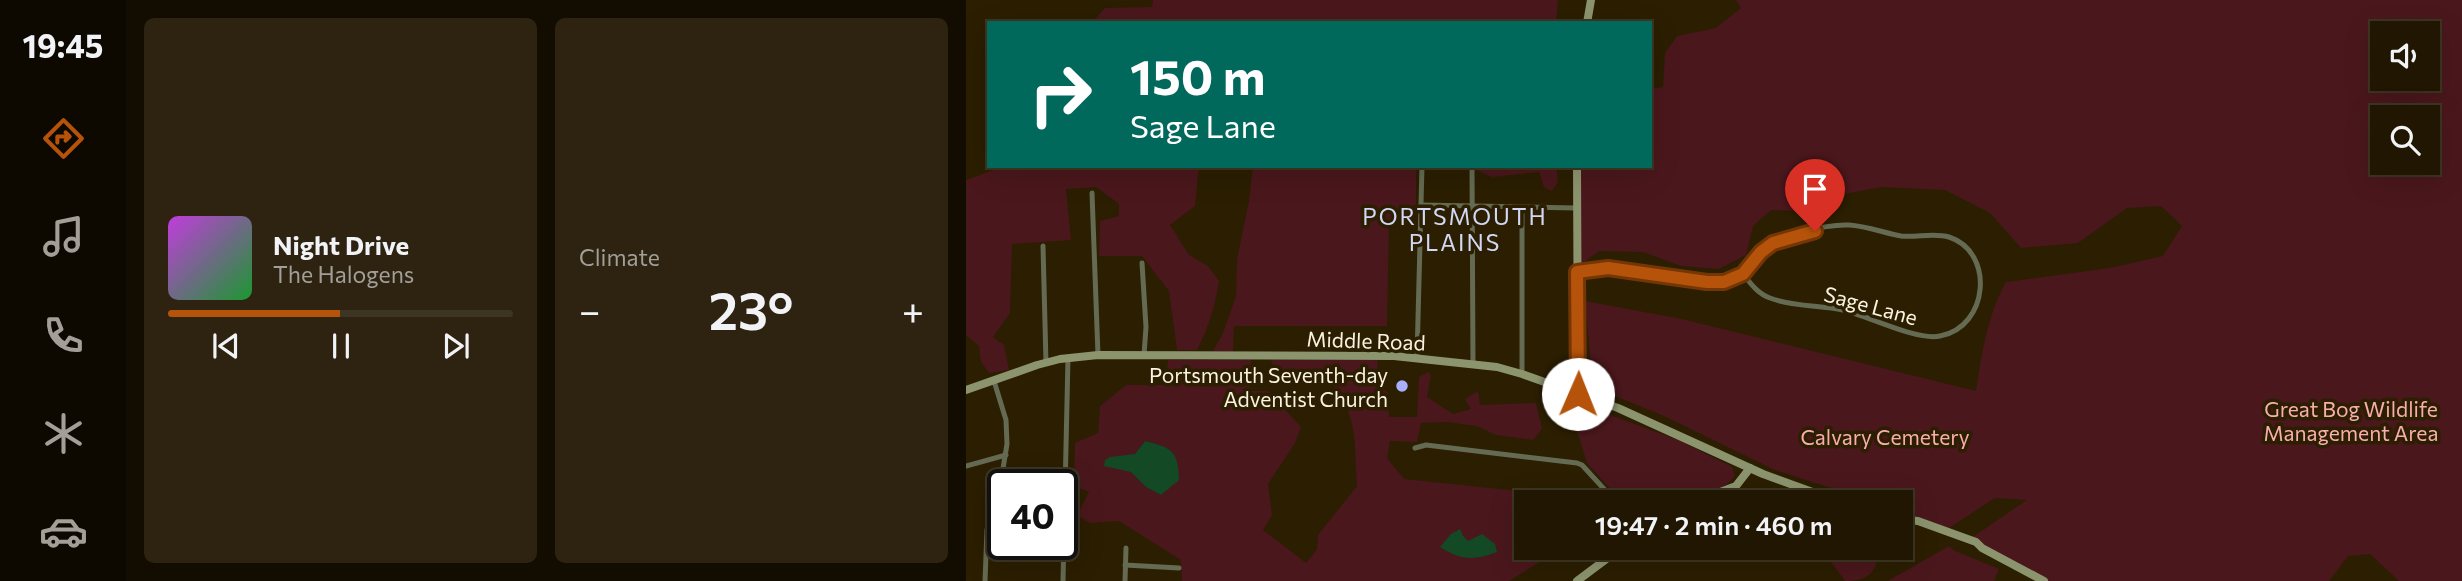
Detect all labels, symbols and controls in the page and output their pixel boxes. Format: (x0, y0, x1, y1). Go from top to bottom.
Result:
map controls (2370, 21, 2440, 175)
button: sound (2370, 21, 2440, 91)
text: 19:45 (23, 25, 103, 65)
text: 150 m (1130, 45, 1265, 105)
icon: right (1015, 49, 1106, 140)
text: Sage Lane (1130, 105, 1276, 145)
button: search (2370, 105, 2440, 175)
icon: directions (39, 114, 88, 163)
pin (1785, 159, 1845, 231)
icon: arrive (1796, 170, 1834, 208)
district label: PORTSMOUTH PLAINS (1362, 202, 1548, 256)
icon: music (39, 212, 88, 261)
text: Night Drive (273, 229, 409, 260)
text: Climate (579, 243, 660, 271)
text: The Halogens (273, 260, 414, 288)
text: 23° (709, 277, 794, 341)
street label: Sage Lane (1822, 281, 1920, 329)
text: − (579, 286, 601, 333)
text: + (902, 286, 924, 333)
icon: phone (39, 311, 88, 360)
street label: Middle Road (1306, 325, 1426, 355)
icon: previous (207, 327, 245, 365)
icon: pause (322, 327, 360, 365)
icon: next (437, 327, 475, 365)
position arrow (1541, 357, 1615, 431)
place label: Portsmouth Seventh-day Adventist Church (1149, 362, 1388, 411)
marker: Portsmouth Seventh-day Adventist Church (1394, 378, 1410, 394)
park label: Great Bog Wildlife Management Area (2264, 396, 2438, 445)
icon: climate (39, 409, 88, 458)
park label: Calvary Cemetery (1800, 424, 1970, 449)
speed limit sign: 40 (987, 469, 1078, 560)
icon: car (39, 507, 88, 556)
text: 19:47 · 2 min · 460 m (1595, 509, 1832, 540)

